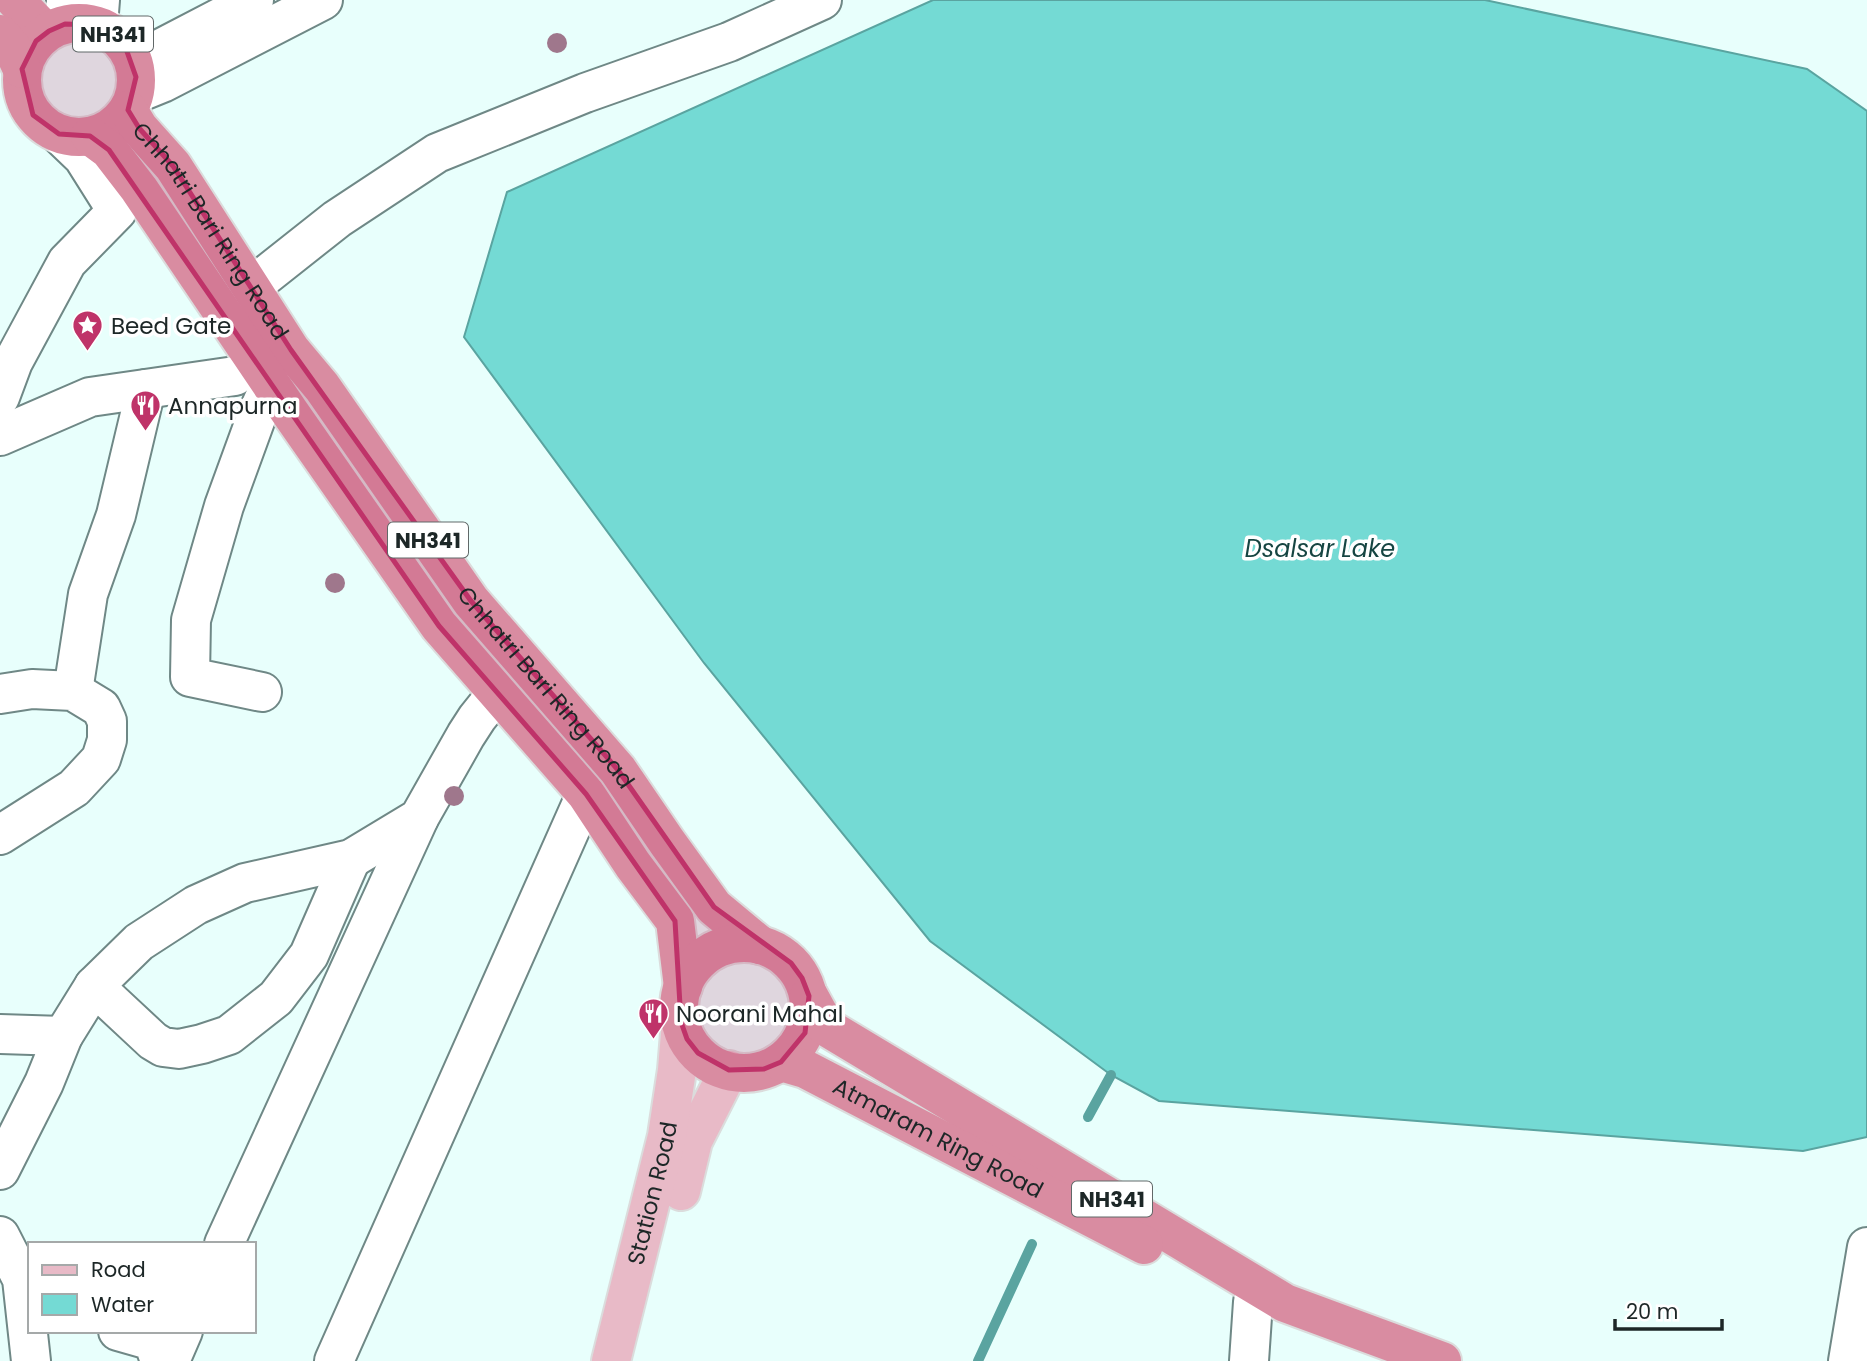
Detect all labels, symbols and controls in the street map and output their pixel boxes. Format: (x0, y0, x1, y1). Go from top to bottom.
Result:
road number: NH341 (73, 16, 153, 52)
street label: Chhatri Bari Ring Road (125, 115, 296, 346)
place icon: Beed Gate (71, 309, 105, 353)
place label: Beed Gate (111, 310, 231, 342)
restaurant icon: Annapurna (128, 389, 162, 433)
place label: Annapurna (168, 390, 298, 422)
road number: NH341 (388, 522, 468, 558)
water label: Dsalsar Lake (1245, 532, 1395, 565)
street label: Chhatri Bari Ring Road (450, 580, 642, 795)
restaurant icon: Noorani Mahal (636, 997, 670, 1041)
place label: Noorani Mahal (676, 998, 844, 1030)
street label: Atmaram Ring Road (827, 1070, 1049, 1206)
street label: Station Road (620, 1119, 685, 1268)
road number: NH341 (1072, 1182, 1152, 1216)
legend (28, 1242, 256, 1333)
text: Road (91, 1255, 146, 1284)
scale bar (1615, 1288, 1722, 1332)
text: Water (91, 1290, 154, 1319)
text: 20 m (1626, 1297, 1679, 1326)

